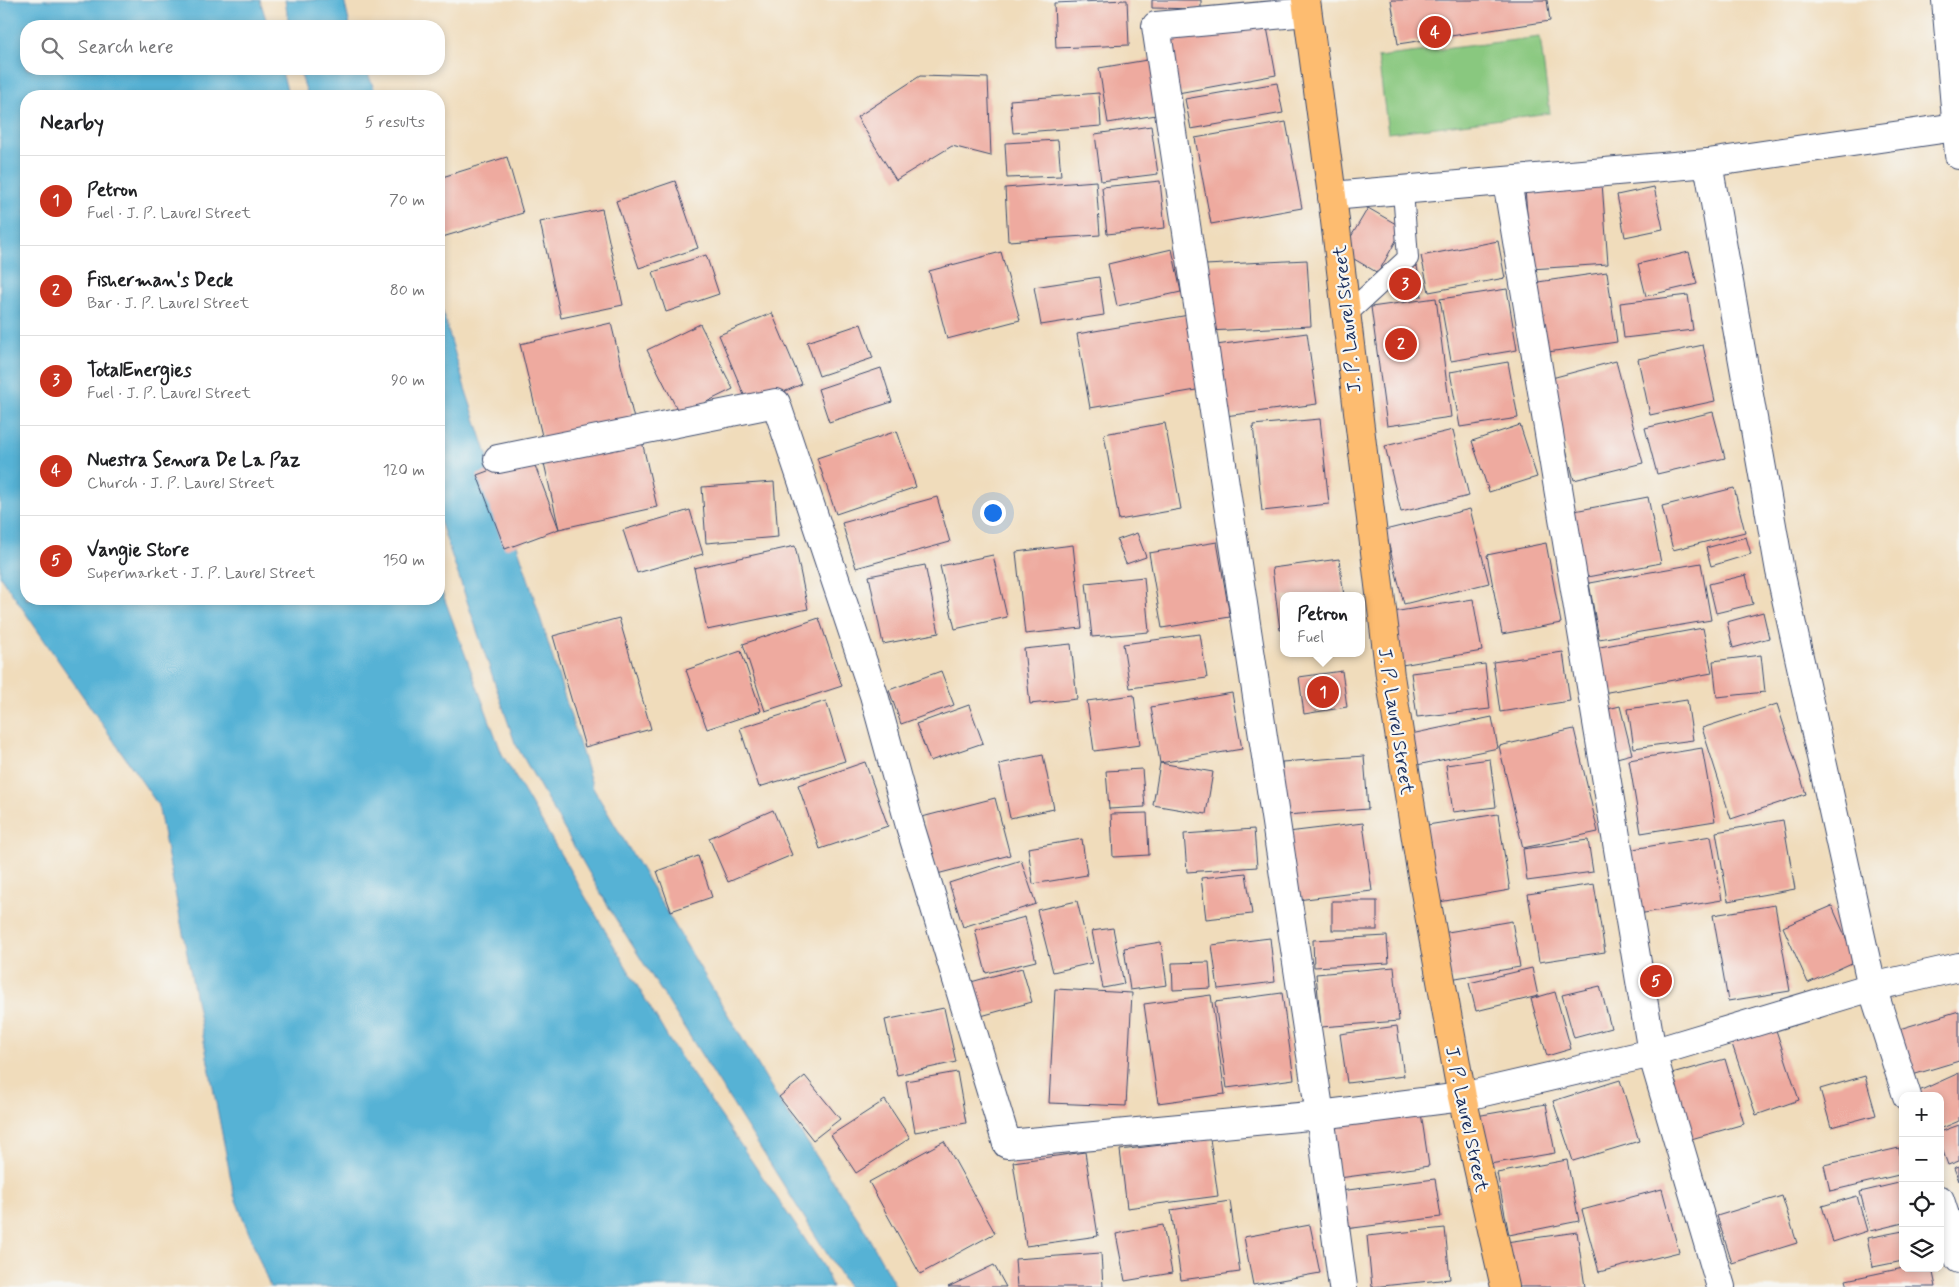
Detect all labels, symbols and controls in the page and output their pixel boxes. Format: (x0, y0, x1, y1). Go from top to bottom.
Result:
pin: 4 (1419, 13, 1451, 51)
search box (20, 20, 445, 75)
icon: search (38, 34, 66, 62)
text: Search here (78, 35, 174, 60)
text: Nearby (40, 109, 104, 137)
text: 5 results (365, 112, 425, 133)
text: Petron (87, 178, 138, 203)
text: 1 (52, 190, 60, 211)
text: 70 m (389, 190, 425, 211)
text: Fuel · J. P. Laurel Street (87, 203, 251, 224)
street label: J. P. Laurel Street (1327, 244, 1368, 394)
pin: 3 (1389, 265, 1421, 303)
text: Fisherman's Deck (87, 268, 233, 293)
text: 2 (52, 280, 60, 301)
text: 80 m (390, 280, 425, 301)
text: Bar · J. P. Laurel Street (87, 293, 249, 314)
pin: 2 (1385, 325, 1417, 363)
text: TotalEnergies (87, 358, 192, 383)
text: 3 (52, 370, 60, 391)
text: 90 m (391, 370, 425, 391)
text: Fuel · J. P. Laurel Street (87, 383, 251, 404)
text: Nuestra Senora De La Paz (87, 448, 300, 473)
text: 4 (51, 460, 61, 481)
text: 120 m (383, 460, 425, 481)
text: Church · J. P. Laurel Street (87, 473, 275, 494)
your location (980, 500, 1006, 526)
text: Vangie Store (87, 538, 189, 563)
text: 5 (51, 550, 61, 571)
text: 150 m (383, 550, 425, 571)
text: Supermarket · J. P. Laurel Street (87, 563, 315, 584)
popup (1280, 592, 1365, 657)
text: Petron (1297, 602, 1348, 627)
text: Fuel (1297, 627, 1324, 648)
street label: J. P. Laurel Street (1372, 646, 1419, 796)
pin: 1 (1307, 673, 1339, 711)
pin: 5 (1640, 962, 1672, 1000)
street label: J. P. Laurel Street (1439, 1044, 1494, 1194)
map controls (1899, 1092, 1944, 1272)
button: + (1899, 1092, 1944, 1137)
button: − (1899, 1137, 1944, 1182)
button: locate (1899, 1182, 1944, 1227)
button: layers (1899, 1227, 1944, 1272)

